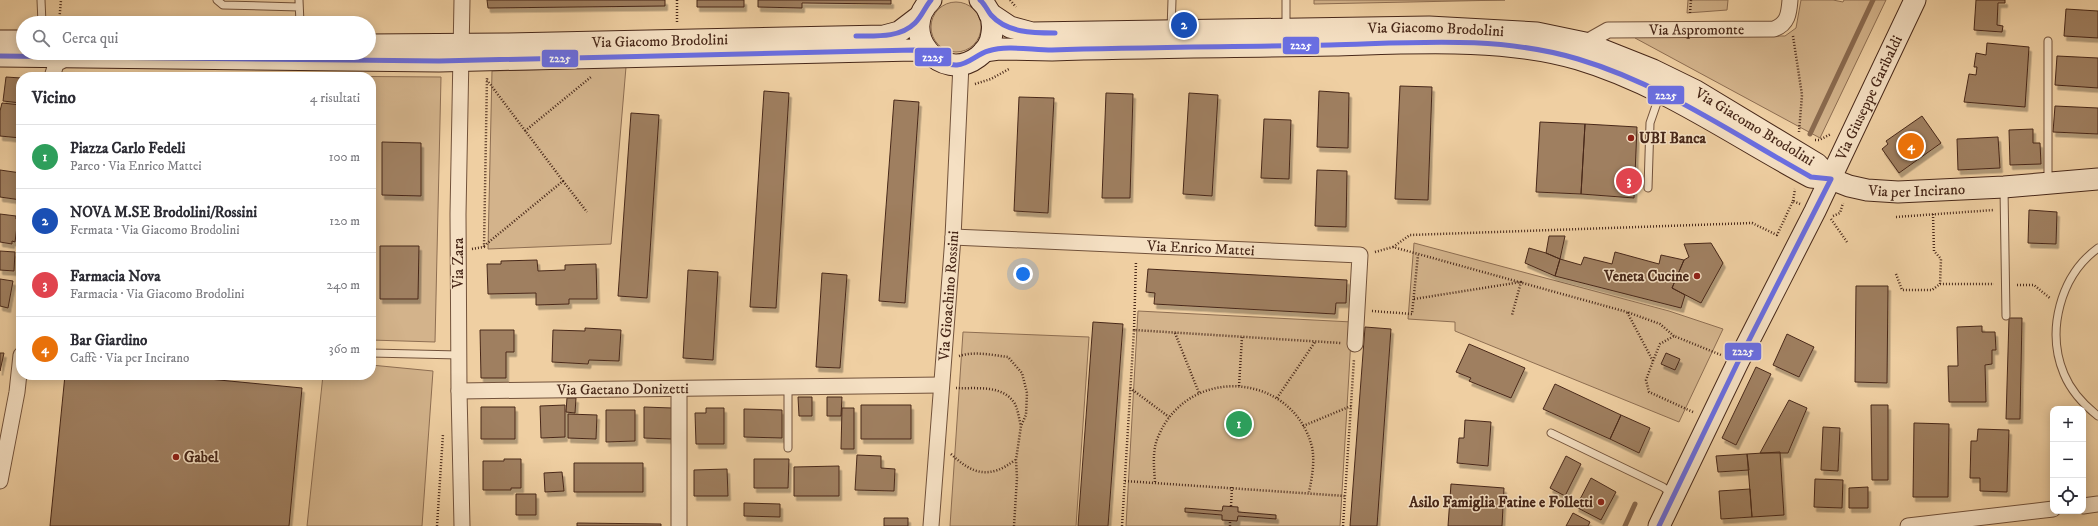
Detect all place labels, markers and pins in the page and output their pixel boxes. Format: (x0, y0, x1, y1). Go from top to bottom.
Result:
pin: 2 (1171, 10, 1197, 40)
place label: UBI Banca (1639, 129, 1707, 148)
pin: 4 (1898, 131, 1924, 161)
marker: UBI Banca (1626, 133, 1636, 143)
pin: 3 (1616, 166, 1642, 196)
place label: Veneta Cucine (1603, 267, 1690, 286)
marker: Veneta Cucine (1692, 271, 1702, 281)
pin: 1 (1226, 409, 1252, 439)
place label: Gabel (184, 448, 219, 467)
marker: Gabel (171, 452, 181, 462)
place label: Asilo Famiglia Fatine e Folletti (1408, 493, 1593, 512)
marker: Asilo Famiglia Fatine e Folletti (1596, 497, 1606, 507)

